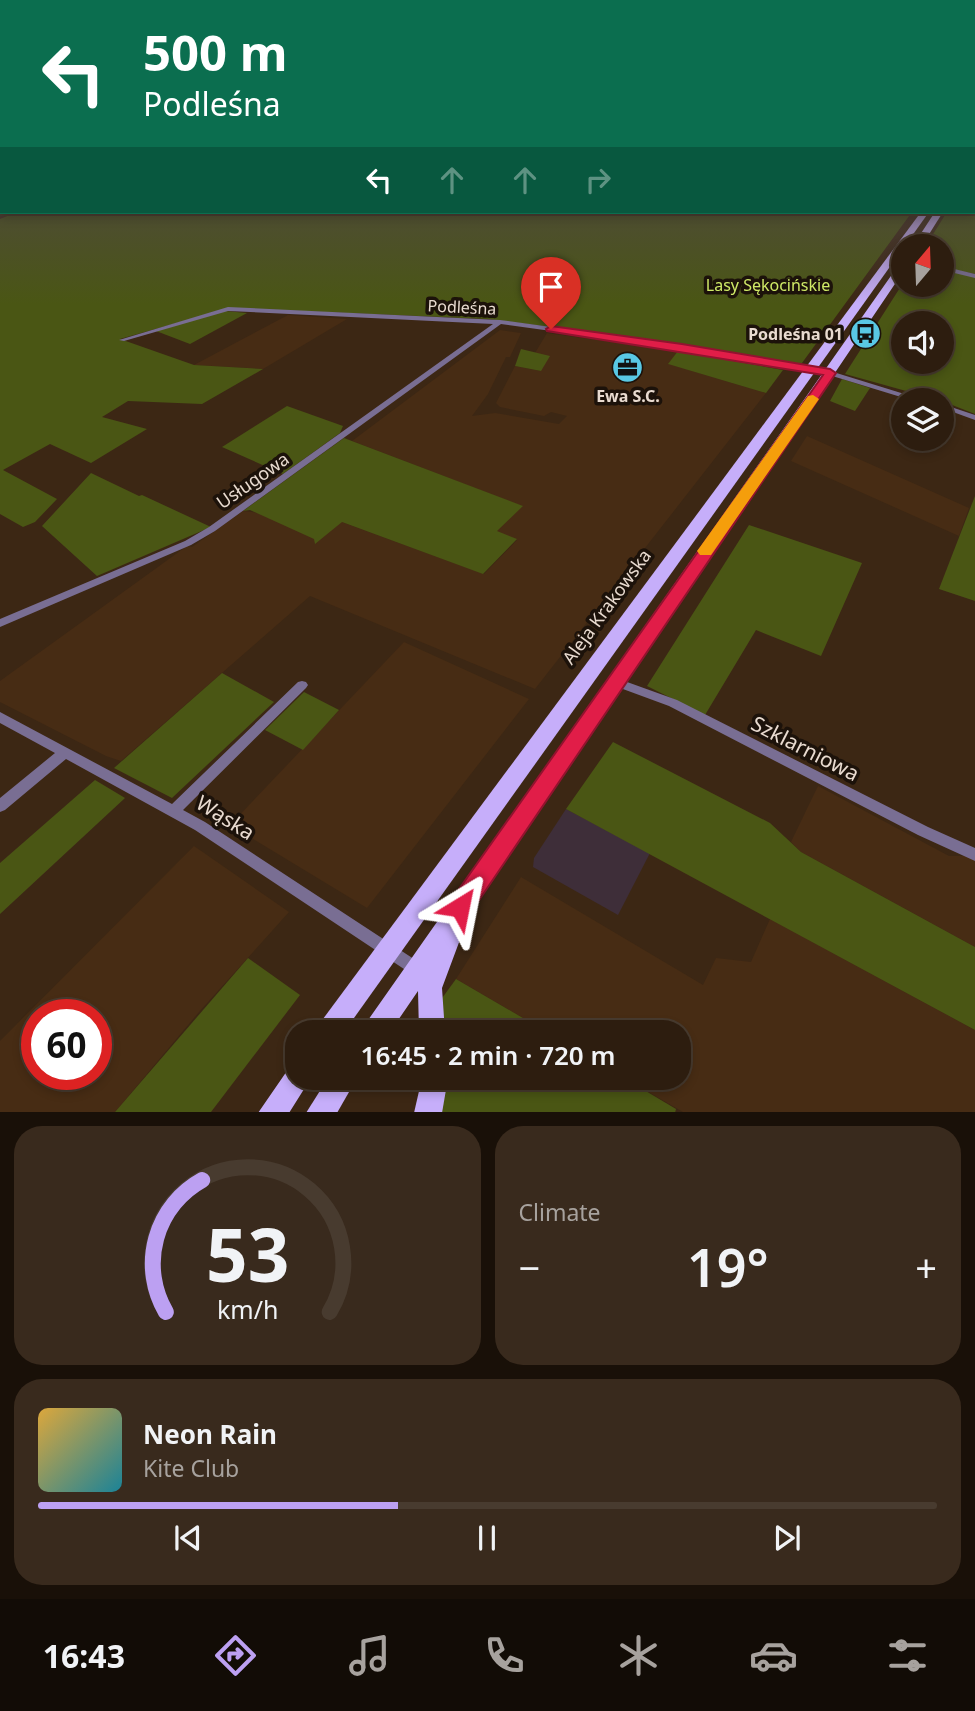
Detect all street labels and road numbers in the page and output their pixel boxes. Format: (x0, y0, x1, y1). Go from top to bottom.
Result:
street label: Podleśna (427, 294, 497, 320)
street label: Usługowa (211, 446, 293, 514)
street label: Aleja Krakowska (556, 544, 656, 669)
street label: Szklarniowa (747, 709, 864, 787)
street label: Wąska (191, 788, 260, 846)

